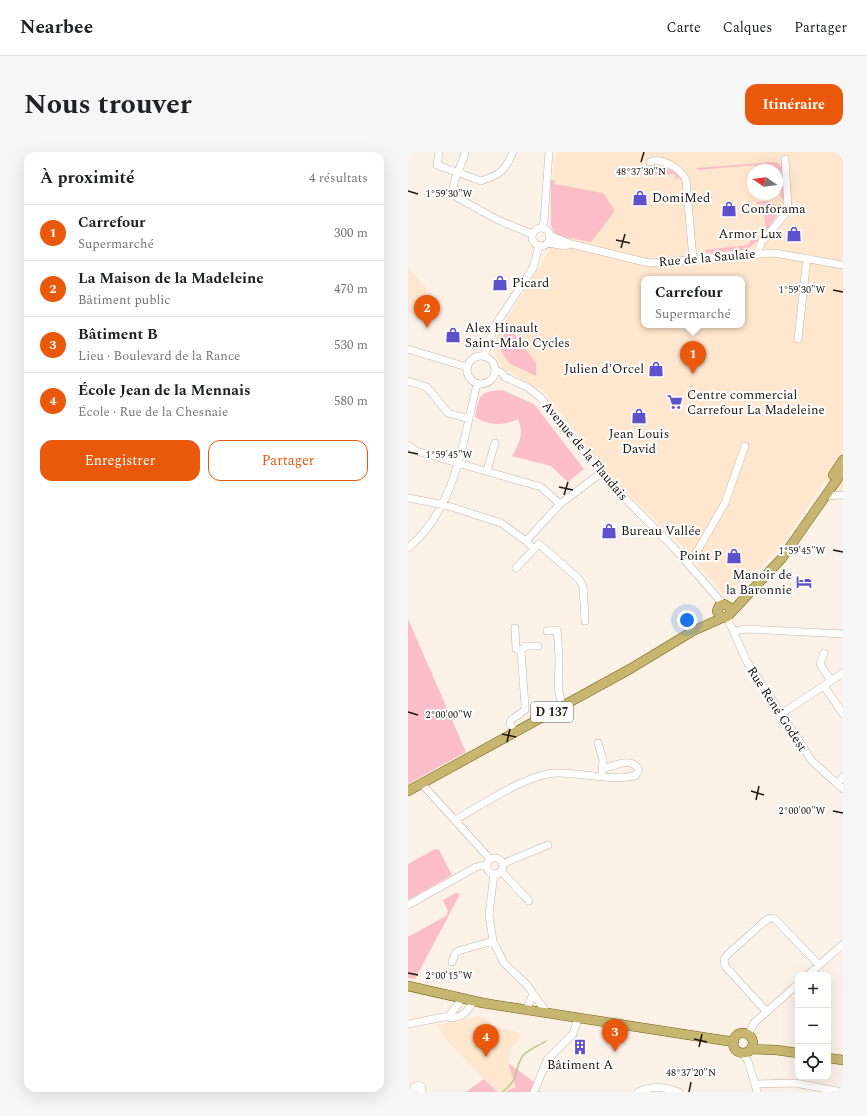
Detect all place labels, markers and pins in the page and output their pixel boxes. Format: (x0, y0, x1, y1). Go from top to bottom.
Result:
place label: DomiMed (652, 188, 710, 208)
shop icon: DomiMed (631, 189, 649, 207)
place label: Conforama (741, 199, 806, 219)
shop icon: Conforama (720, 200, 738, 218)
place label: Armor Lux (719, 224, 783, 244)
shop icon: Armor Lux (785, 225, 803, 243)
place label: Picard (512, 273, 549, 293)
shop icon: Picard (491, 274, 509, 292)
pin: 2 (414, 295, 440, 328)
place label: Alex Hinault Saint-Malo Cycles (465, 318, 570, 353)
shop icon: Alex Hinault Saint-Malo Cycles (444, 326, 462, 344)
pin: 1 (680, 341, 706, 374)
place label: Julien d'Orcel (564, 359, 644, 379)
shop icon: Julien d'Orcel (647, 360, 665, 378)
place label: Centre commercial Carrefour La Madeleine (687, 385, 825, 420)
supermarket icon: Centre commercial Carrefour La Madeleine (666, 393, 684, 411)
shop icon: Jean Louis David (630, 407, 648, 425)
place label: Jean Louis David (609, 424, 669, 459)
place label: Bureau Vallée (621, 521, 701, 541)
shop icon: Bureau Vallée (600, 522, 618, 540)
place label: Point P (679, 546, 722, 566)
shop icon: Point P (725, 547, 743, 565)
place label: Manoir de la Baronnie (726, 565, 792, 600)
hotel icon: Manoir de la Baronnie (795, 573, 813, 591)
pin: 3 (602, 1019, 628, 1052)
pin: 4 (473, 1024, 499, 1057)
building icon: Bâtiment A (571, 1038, 589, 1056)
place label: Bâtiment A (547, 1055, 613, 1075)

